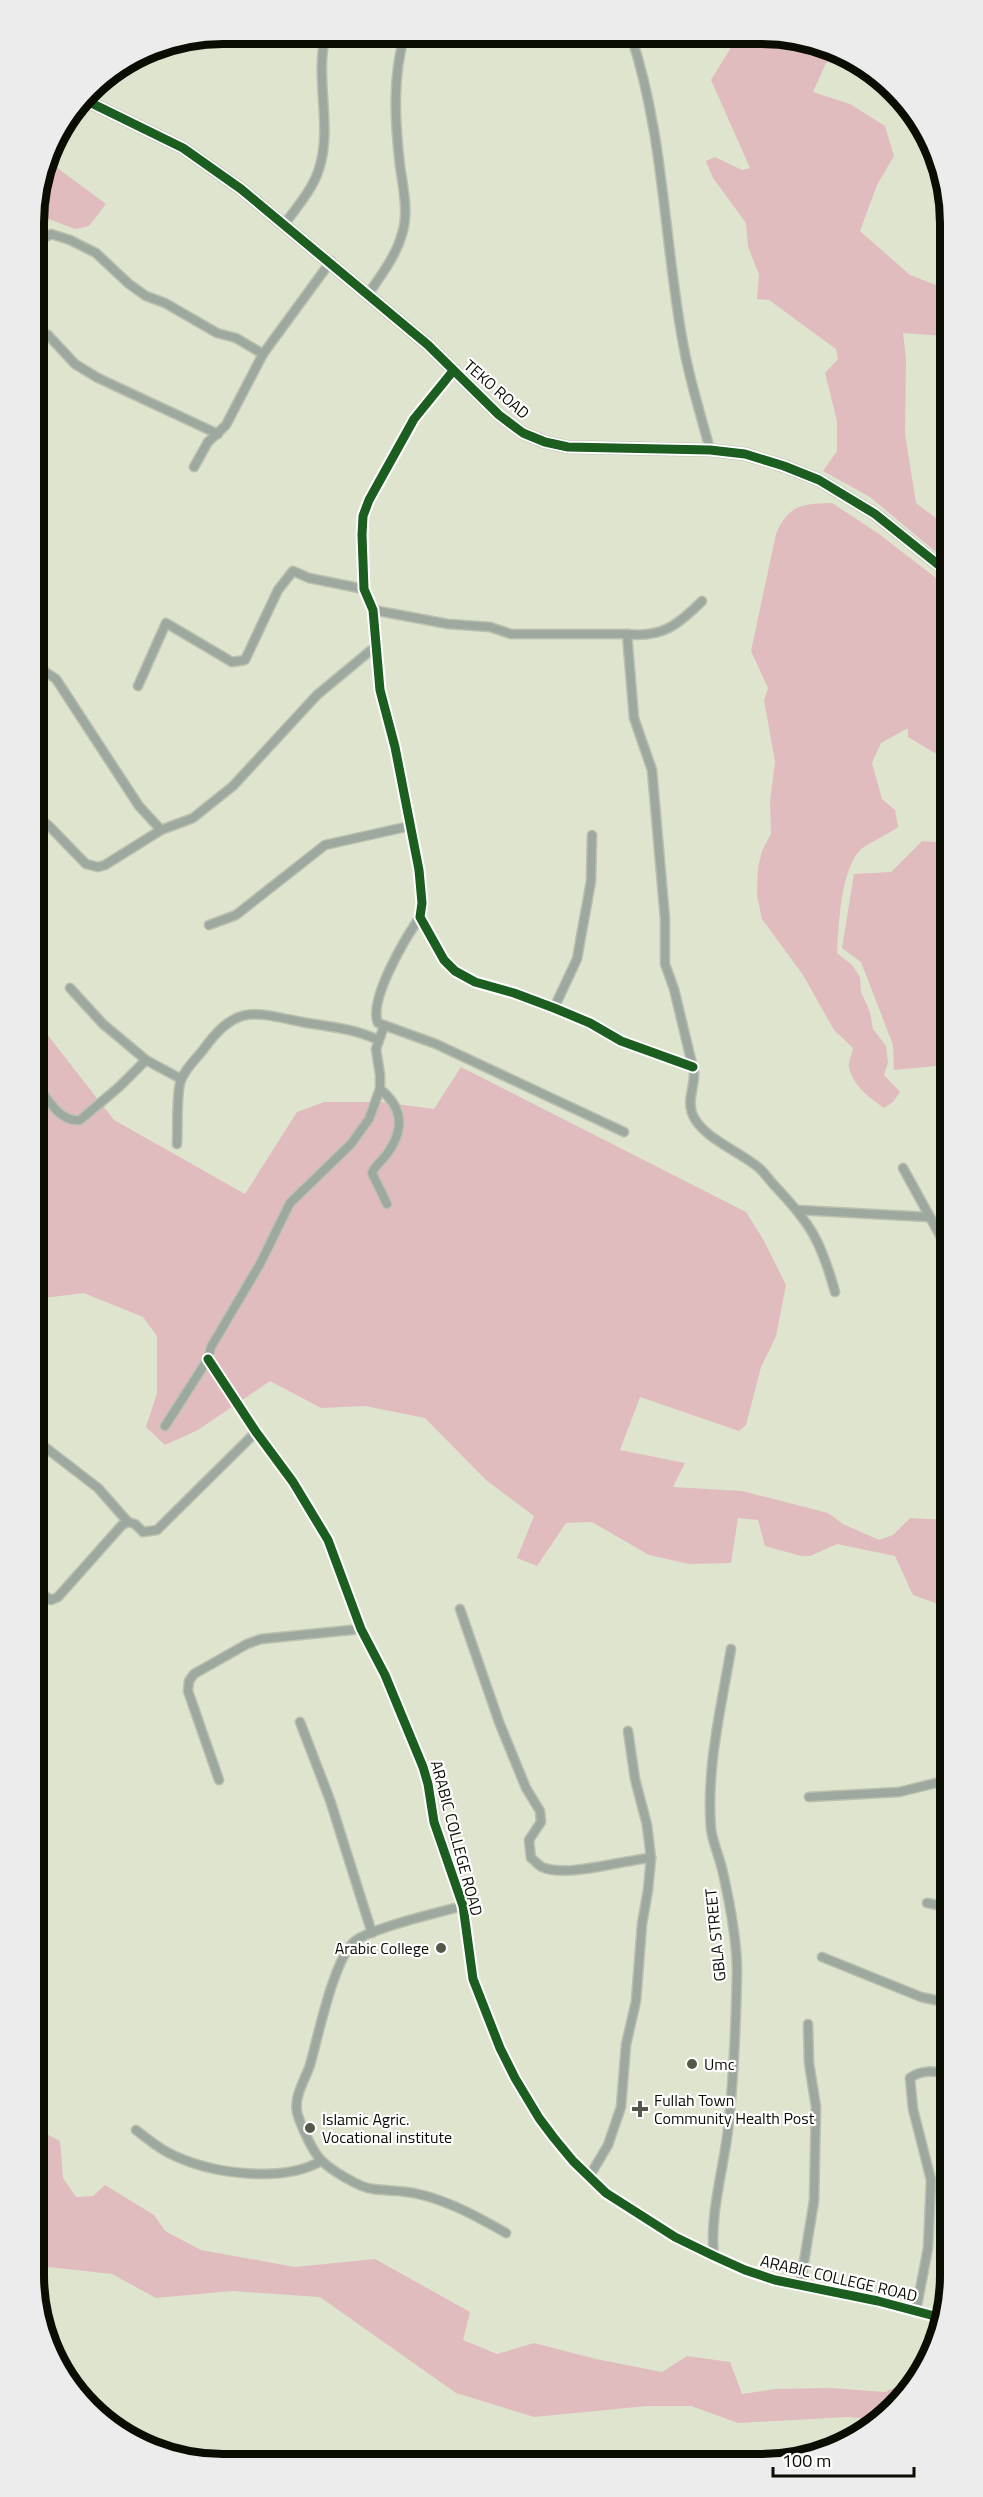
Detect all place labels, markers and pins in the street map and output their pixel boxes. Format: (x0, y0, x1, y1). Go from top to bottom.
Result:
place label: Arabic College (335, 1936, 429, 1960)
marker: Arabic College (434, 1941, 448, 1955)
place label: Umc (704, 2052, 735, 2076)
marker: Umc (685, 2057, 699, 2071)
place label: Fullah Town Community Health Post (654, 2088, 815, 2130)
marker: Fullah Town Community Health Post (631, 2100, 649, 2118)
place label: Islamic Agric. Vocational institute (322, 2107, 452, 2149)
marker: Islamic Agric. Vocational institute (303, 2121, 317, 2135)

